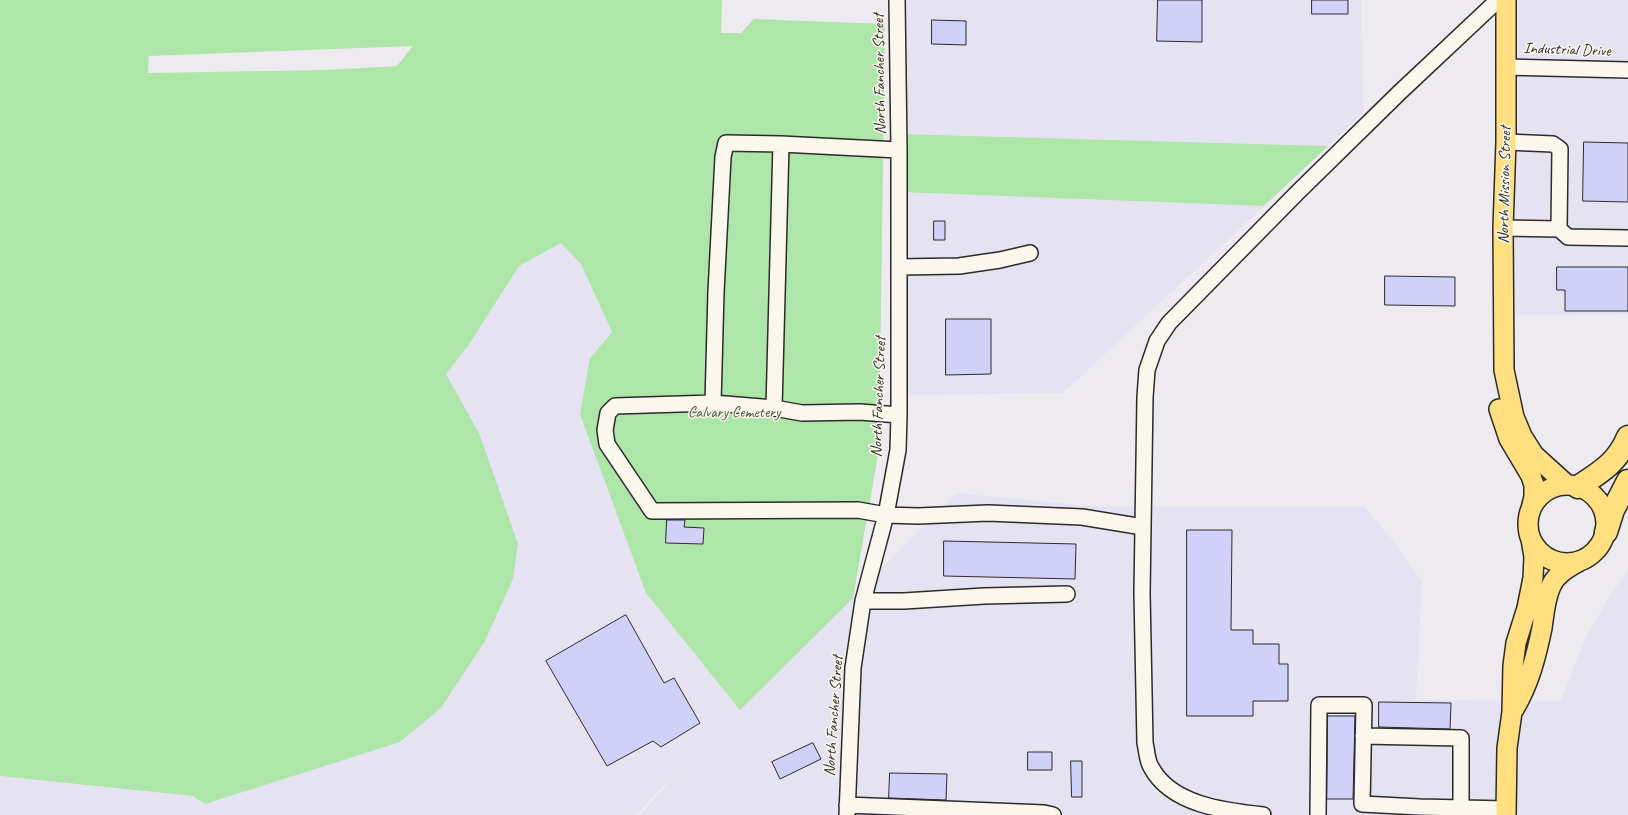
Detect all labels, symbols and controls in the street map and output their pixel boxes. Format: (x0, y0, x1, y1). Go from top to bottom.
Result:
street label: North Fancher Street (869, 13, 891, 135)
street label: Industrial Drive (1523, 39, 1611, 61)
street label: North Mission Street (1494, 126, 1516, 244)
street label: North Fancher Street (867, 336, 891, 458)
park label: Calvary Cemetery (688, 403, 780, 423)
street label: North Fancher Street (820, 655, 848, 777)

